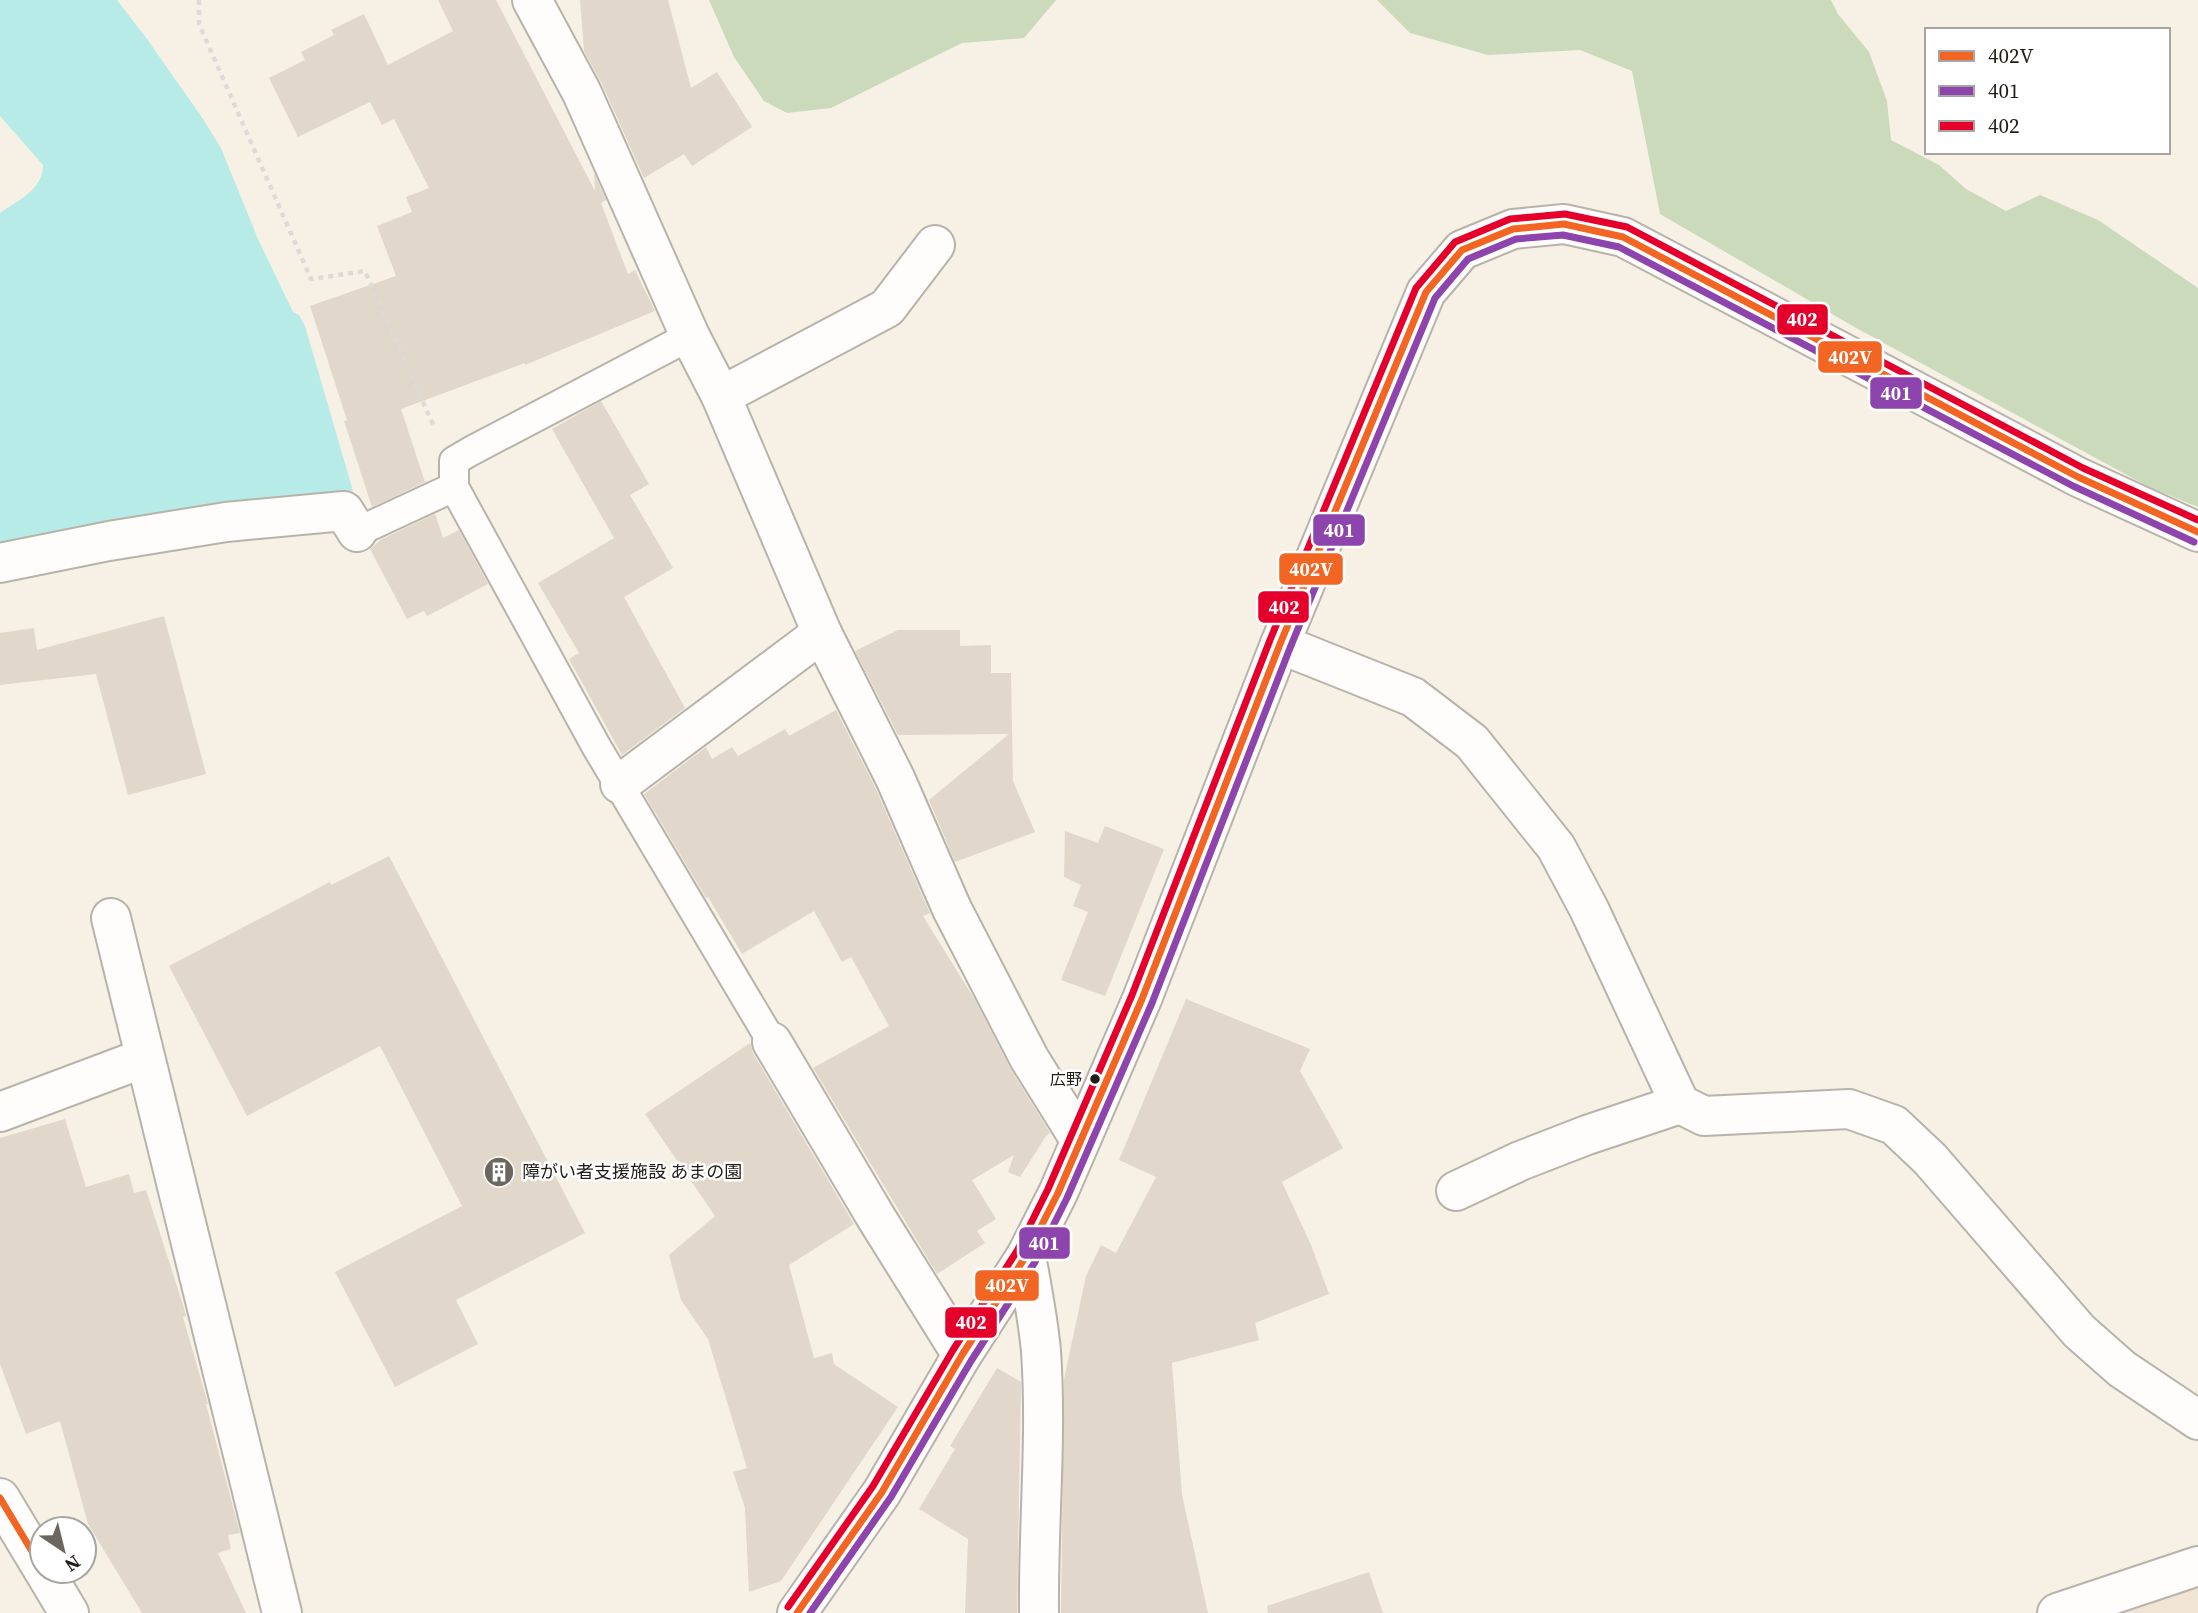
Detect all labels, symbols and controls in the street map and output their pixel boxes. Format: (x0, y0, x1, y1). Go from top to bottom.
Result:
legend (1925, 28, 2170, 154)
text: 402V (1988, 41, 2034, 70)
text: 401 (1988, 76, 2020, 105)
text: 402 (1988, 111, 2020, 140)
line badge: 402 (1776, 303, 1829, 336)
text: 402 (1787, 306, 1817, 332)
line badge: 402V (1817, 340, 1883, 374)
text: 402V (1828, 344, 1872, 370)
line badge: 401 (1869, 376, 1923, 410)
text: 401 (1881, 380, 1911, 406)
line badge: 401 (1312, 513, 1366, 547)
text: 401 (1324, 517, 1354, 543)
line badge: 402V (1278, 552, 1344, 586)
text: 402V (1289, 556, 1333, 582)
line badge: 402 (1257, 590, 1310, 624)
text: 402 (1269, 594, 1299, 620)
place label: 広野 (1050, 1068, 1082, 1090)
marker: 広野 (1088, 1072, 1102, 1086)
building icon: 障がい者支援施設 あまの園 (482, 1155, 516, 1189)
place label: 障がい者支援施設 あまの園 (522, 1159, 742, 1184)
line badge: 401 (1018, 1226, 1071, 1260)
text: 401 (1029, 1230, 1059, 1256)
line badge: 402V (974, 1269, 1040, 1302)
text: 402V (985, 1272, 1029, 1298)
line badge: 402 (944, 1306, 998, 1339)
text: 402 (956, 1309, 986, 1335)
north arrow (28, 1515, 98, 1585)
text: N (59, 1549, 86, 1579)

